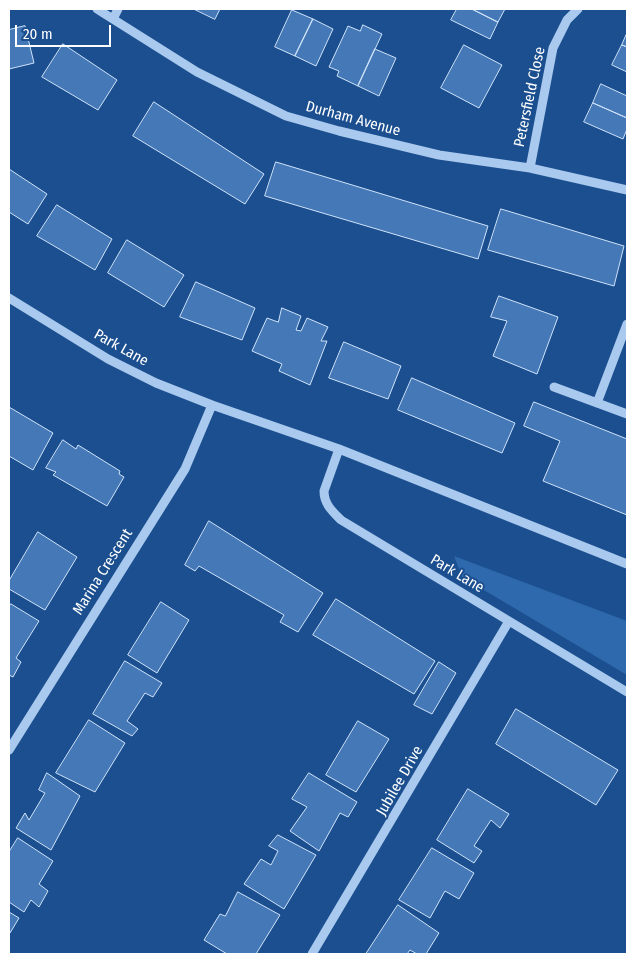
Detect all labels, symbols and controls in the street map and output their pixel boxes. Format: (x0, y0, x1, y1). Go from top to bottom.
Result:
scale bar (18, 15, 114, 47)
text: 20 m (23, 25, 53, 43)
street label: Petersfield Close (511, 45, 549, 149)
street label: Durham Avenue (304, 98, 402, 140)
street label: Park Lane (91, 326, 151, 370)
street label: Marina Crescent (69, 526, 137, 618)
street label: Park Lane (427, 551, 487, 597)
street label: Jubilee Drive (373, 743, 427, 819)

